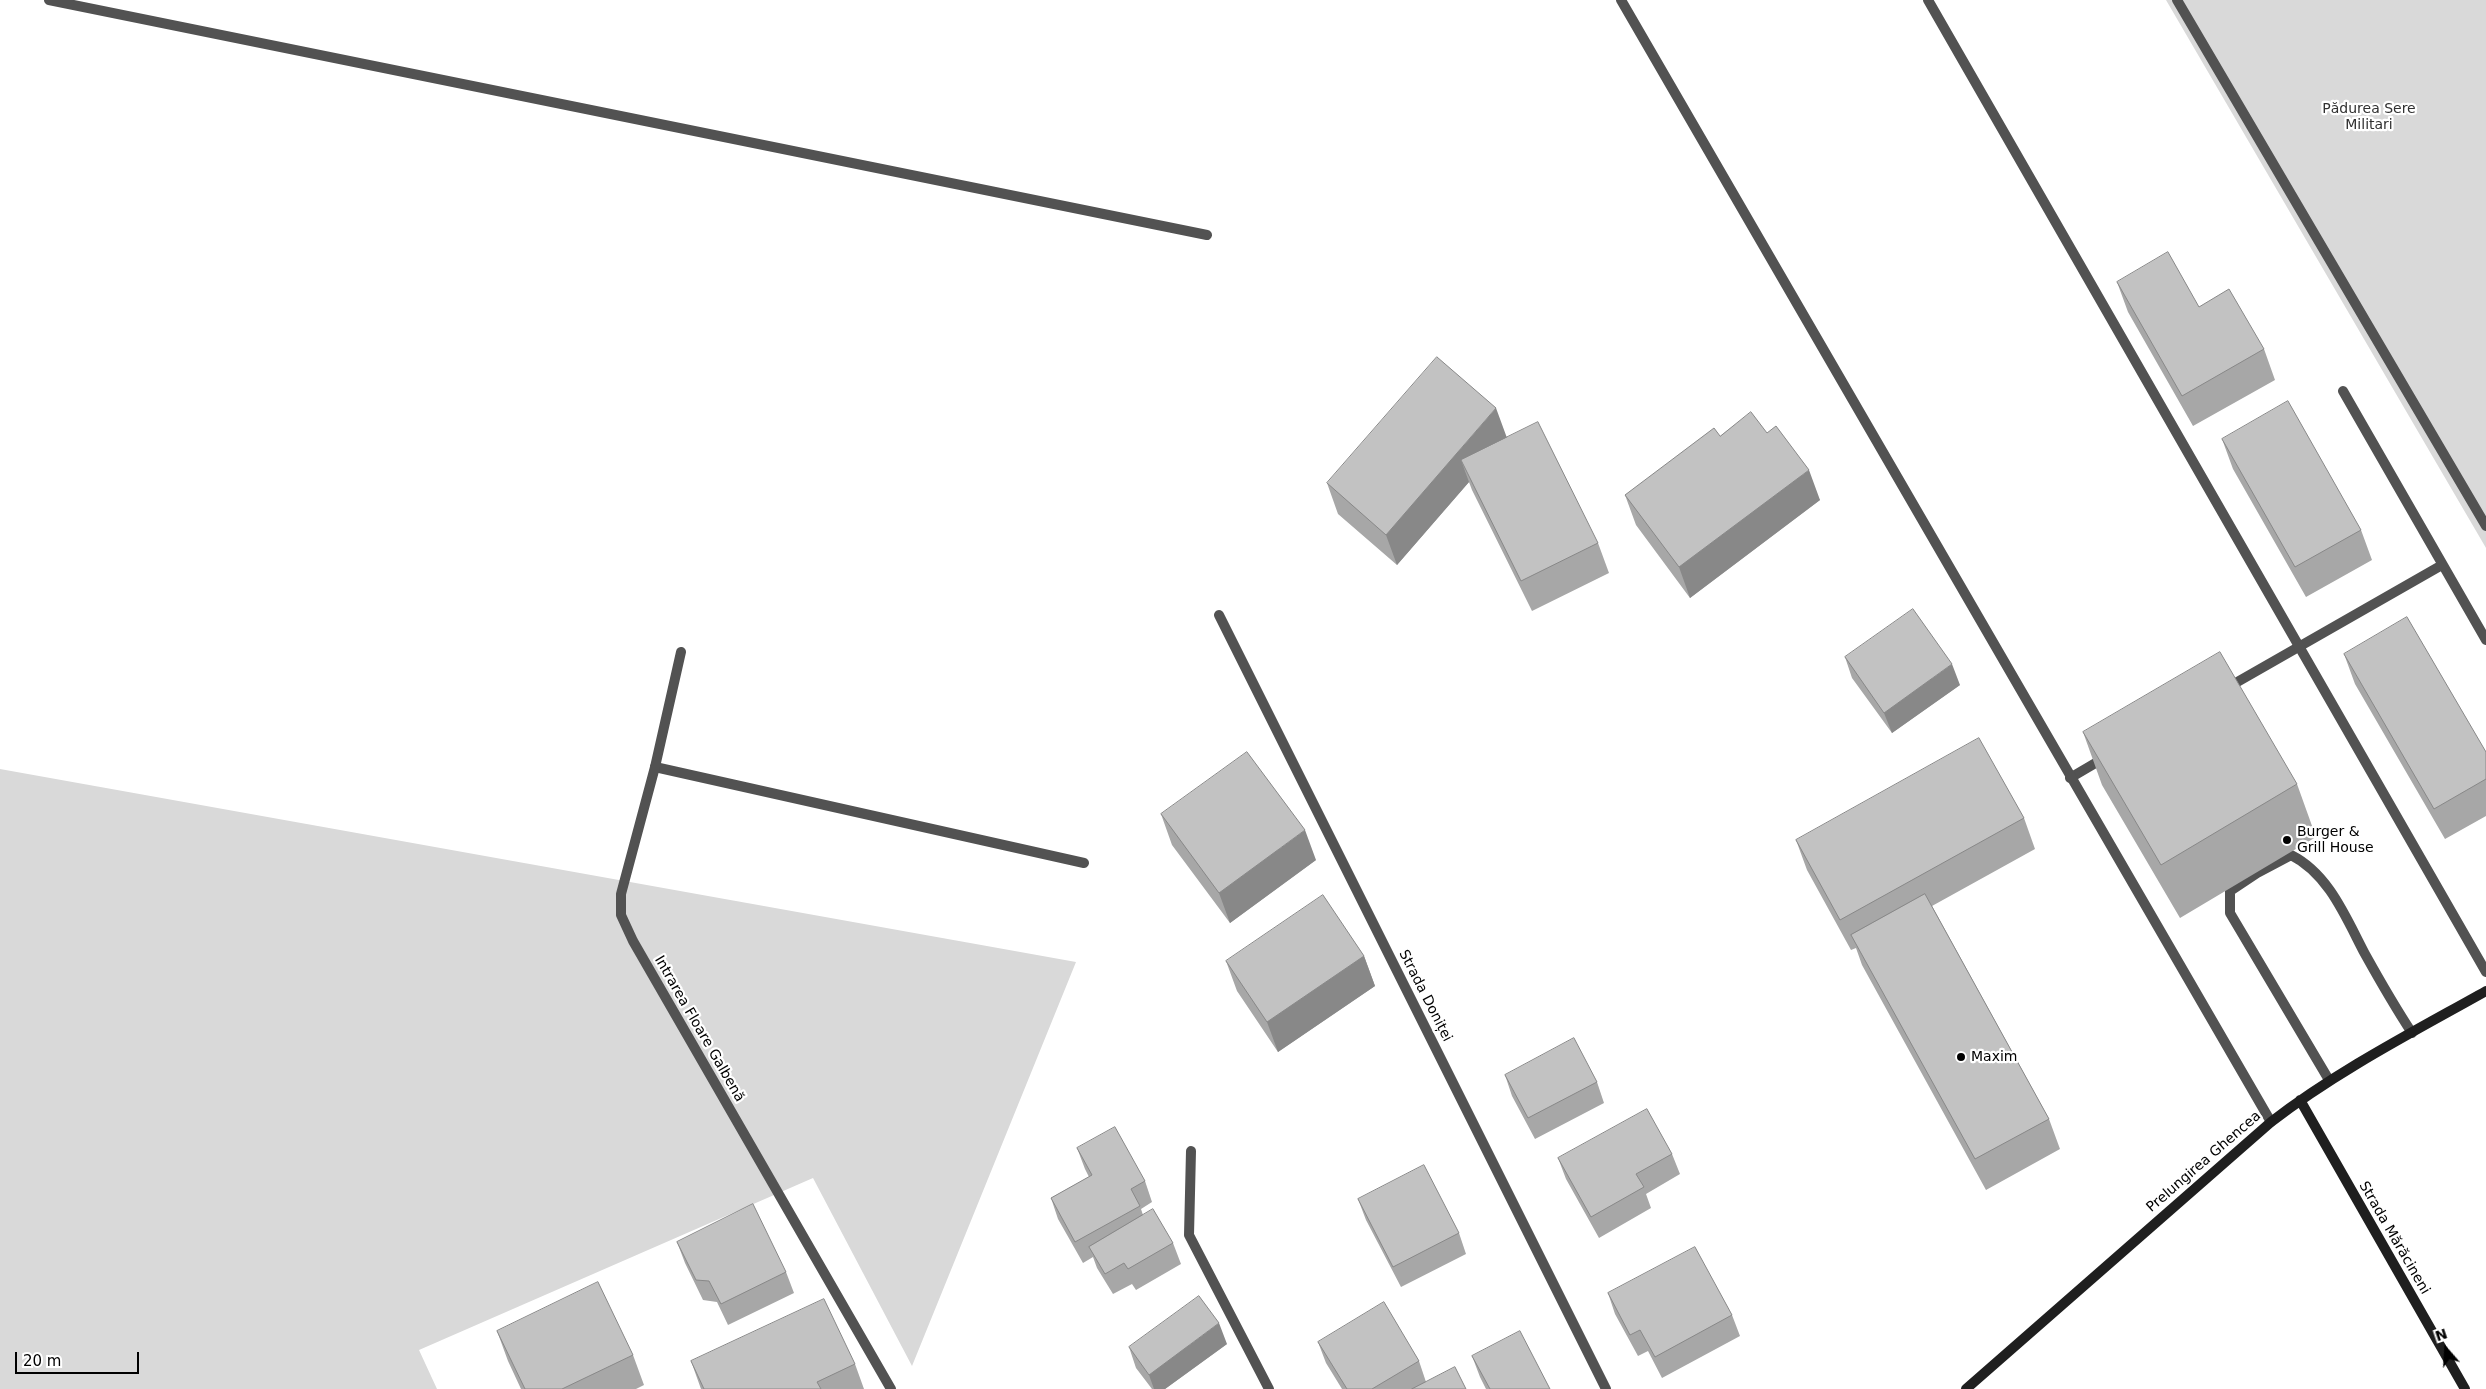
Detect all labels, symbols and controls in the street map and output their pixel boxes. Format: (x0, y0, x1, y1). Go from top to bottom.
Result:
park label: Pădurea Sere Militari (2322, 101, 2416, 134)
place label: Burger & Grill House (2297, 824, 2374, 856)
marker: Burger & Grill House (2281, 834, 2293, 846)
street label: Strada Doniței (1395, 947, 1455, 1045)
street label: Intrarea Floare Galbenă (650, 953, 748, 1105)
place label: Maxim (1971, 1049, 2017, 1065)
marker: Maxim (1955, 1051, 1967, 1063)
street label: Prelungirea Ghencea (2143, 1108, 2265, 1216)
street label: Strada Mărăcineni (2355, 1179, 2433, 1297)
north arrow (2421, 1324, 2471, 1374)
text: N (2433, 1325, 2449, 1344)
scale bar (18, 1342, 141, 1374)
text: 20 m (23, 1352, 61, 1370)

